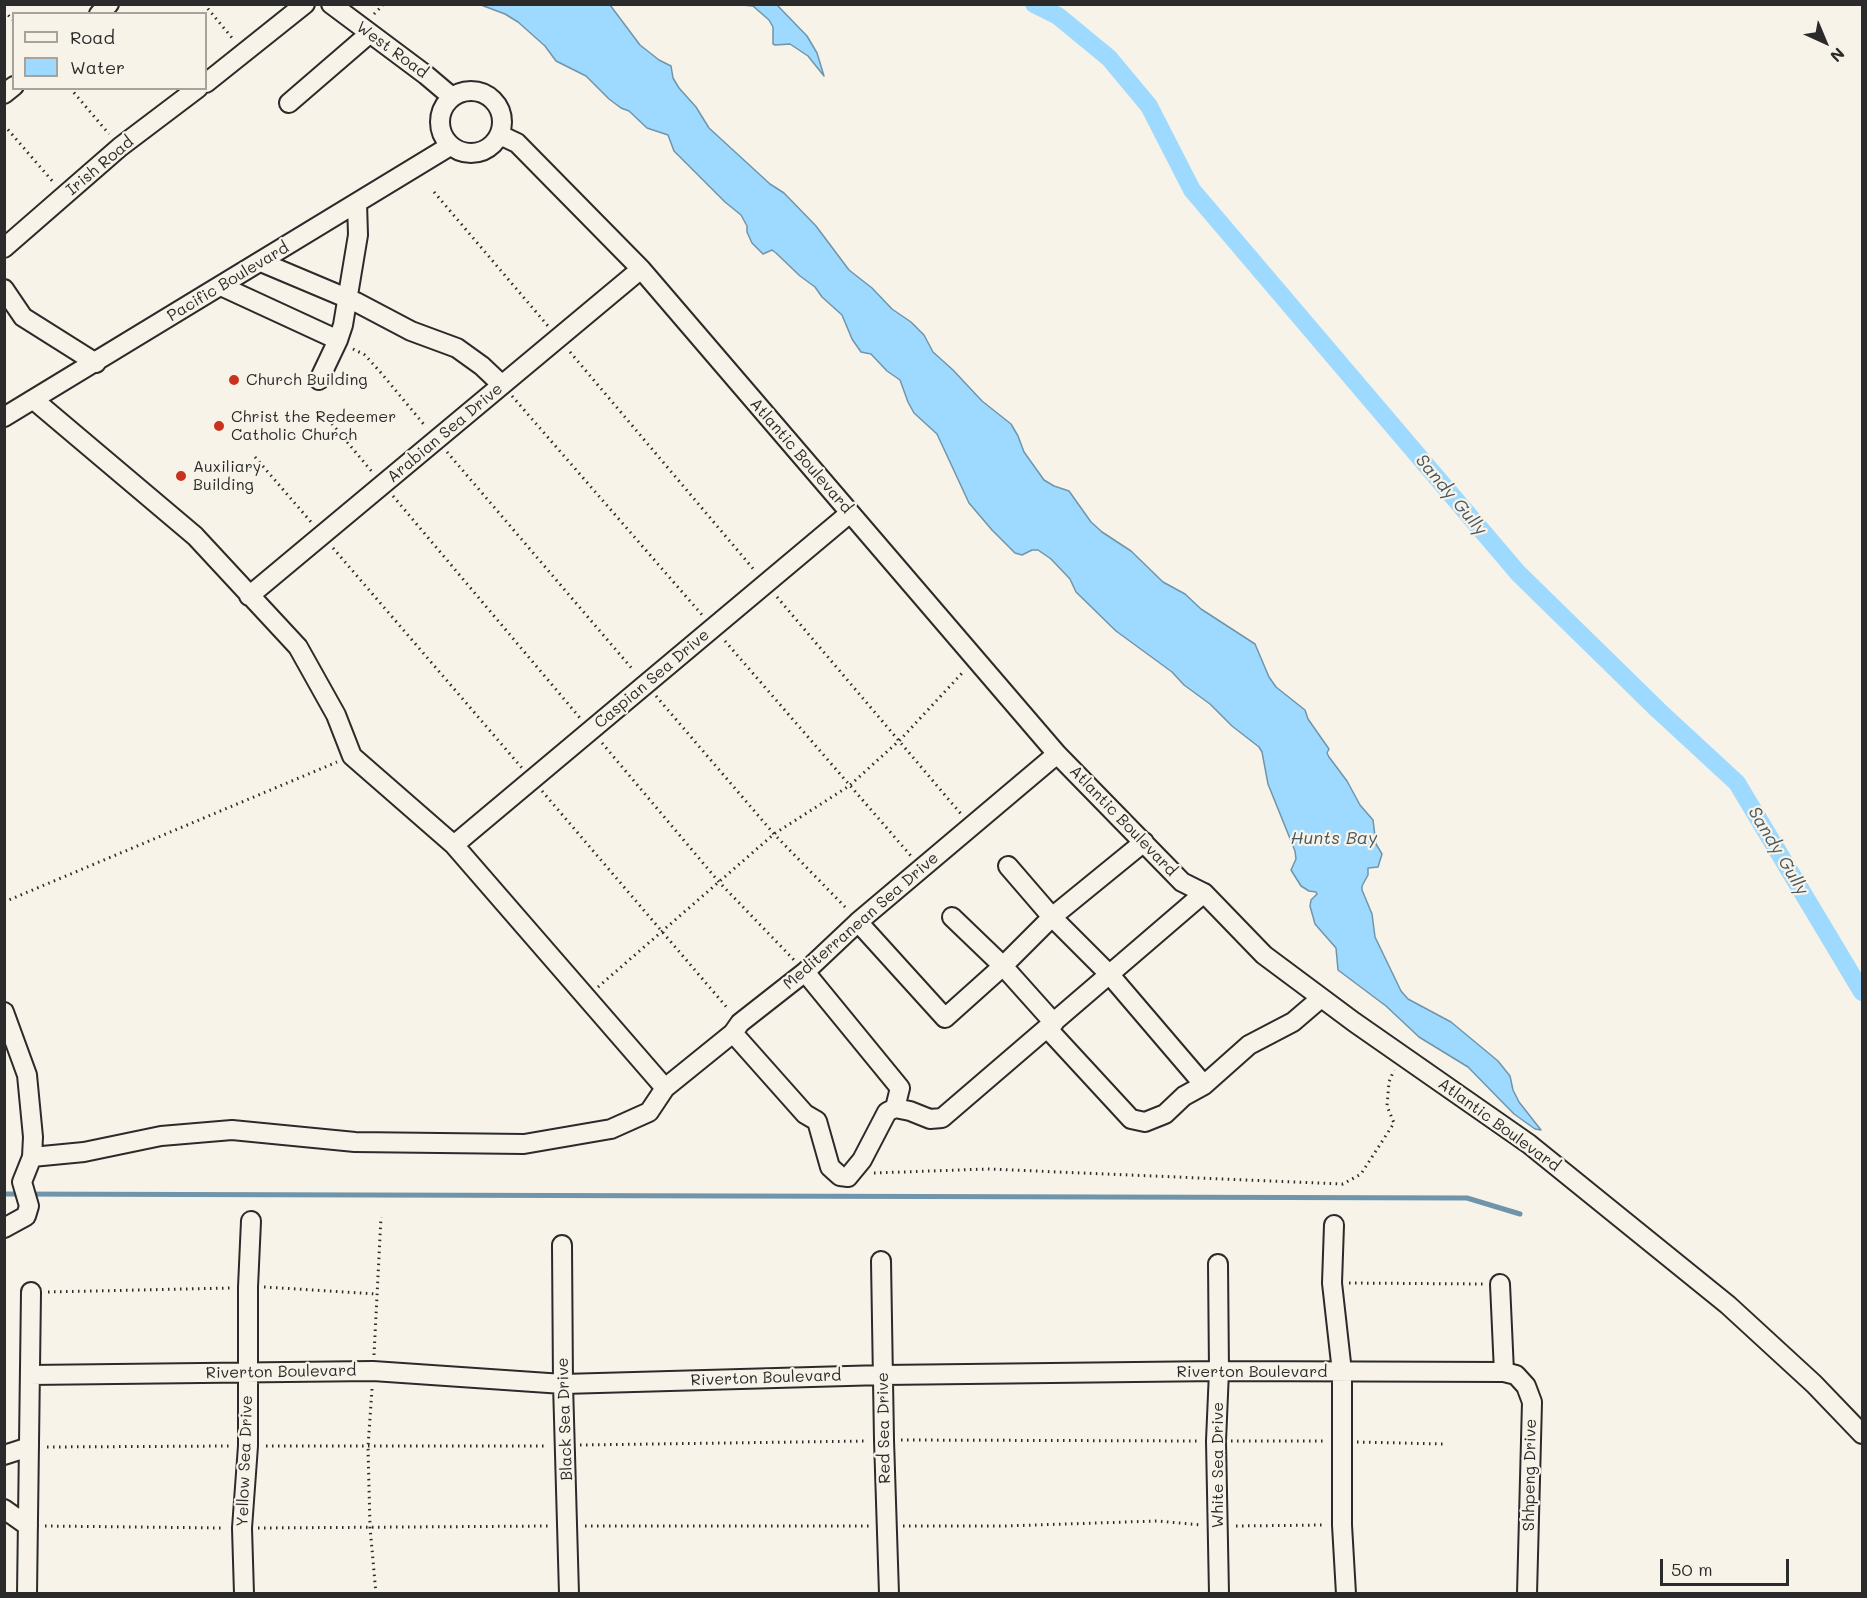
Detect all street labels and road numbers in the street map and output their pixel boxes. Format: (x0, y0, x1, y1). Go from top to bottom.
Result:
street label: West Road (352, 18, 432, 82)
street label: Irish Road (63, 132, 137, 200)
street label: Pacific Boulevard (164, 238, 292, 326)
street label: Arabian Sea Drive (384, 379, 506, 487)
street label: Atlantic Boulevard (746, 395, 856, 517)
street label: Caspian Sea Drive (591, 625, 713, 733)
street label: Atlantic Boulevard (1065, 762, 1181, 880)
street label: Mediterranean Sea Drive (779, 848, 943, 994)
street label: Atlantic Boulevard (1434, 1074, 1564, 1176)
street label: Black Sea Drive (553, 1357, 577, 1481)
street label: Riverton Boulevard (205, 1361, 357, 1383)
street label: Riverton Boulevard (1177, 1362, 1327, 1382)
street label: Riverton Boulevard (690, 1366, 842, 1390)
street label: Red Sea Drive (873, 1372, 895, 1484)
street label: Yellow Sea Drive (233, 1395, 257, 1527)
street label: White Sea Drive (1208, 1402, 1228, 1528)
street label: Shhpeng Drive (1519, 1419, 1541, 1531)

